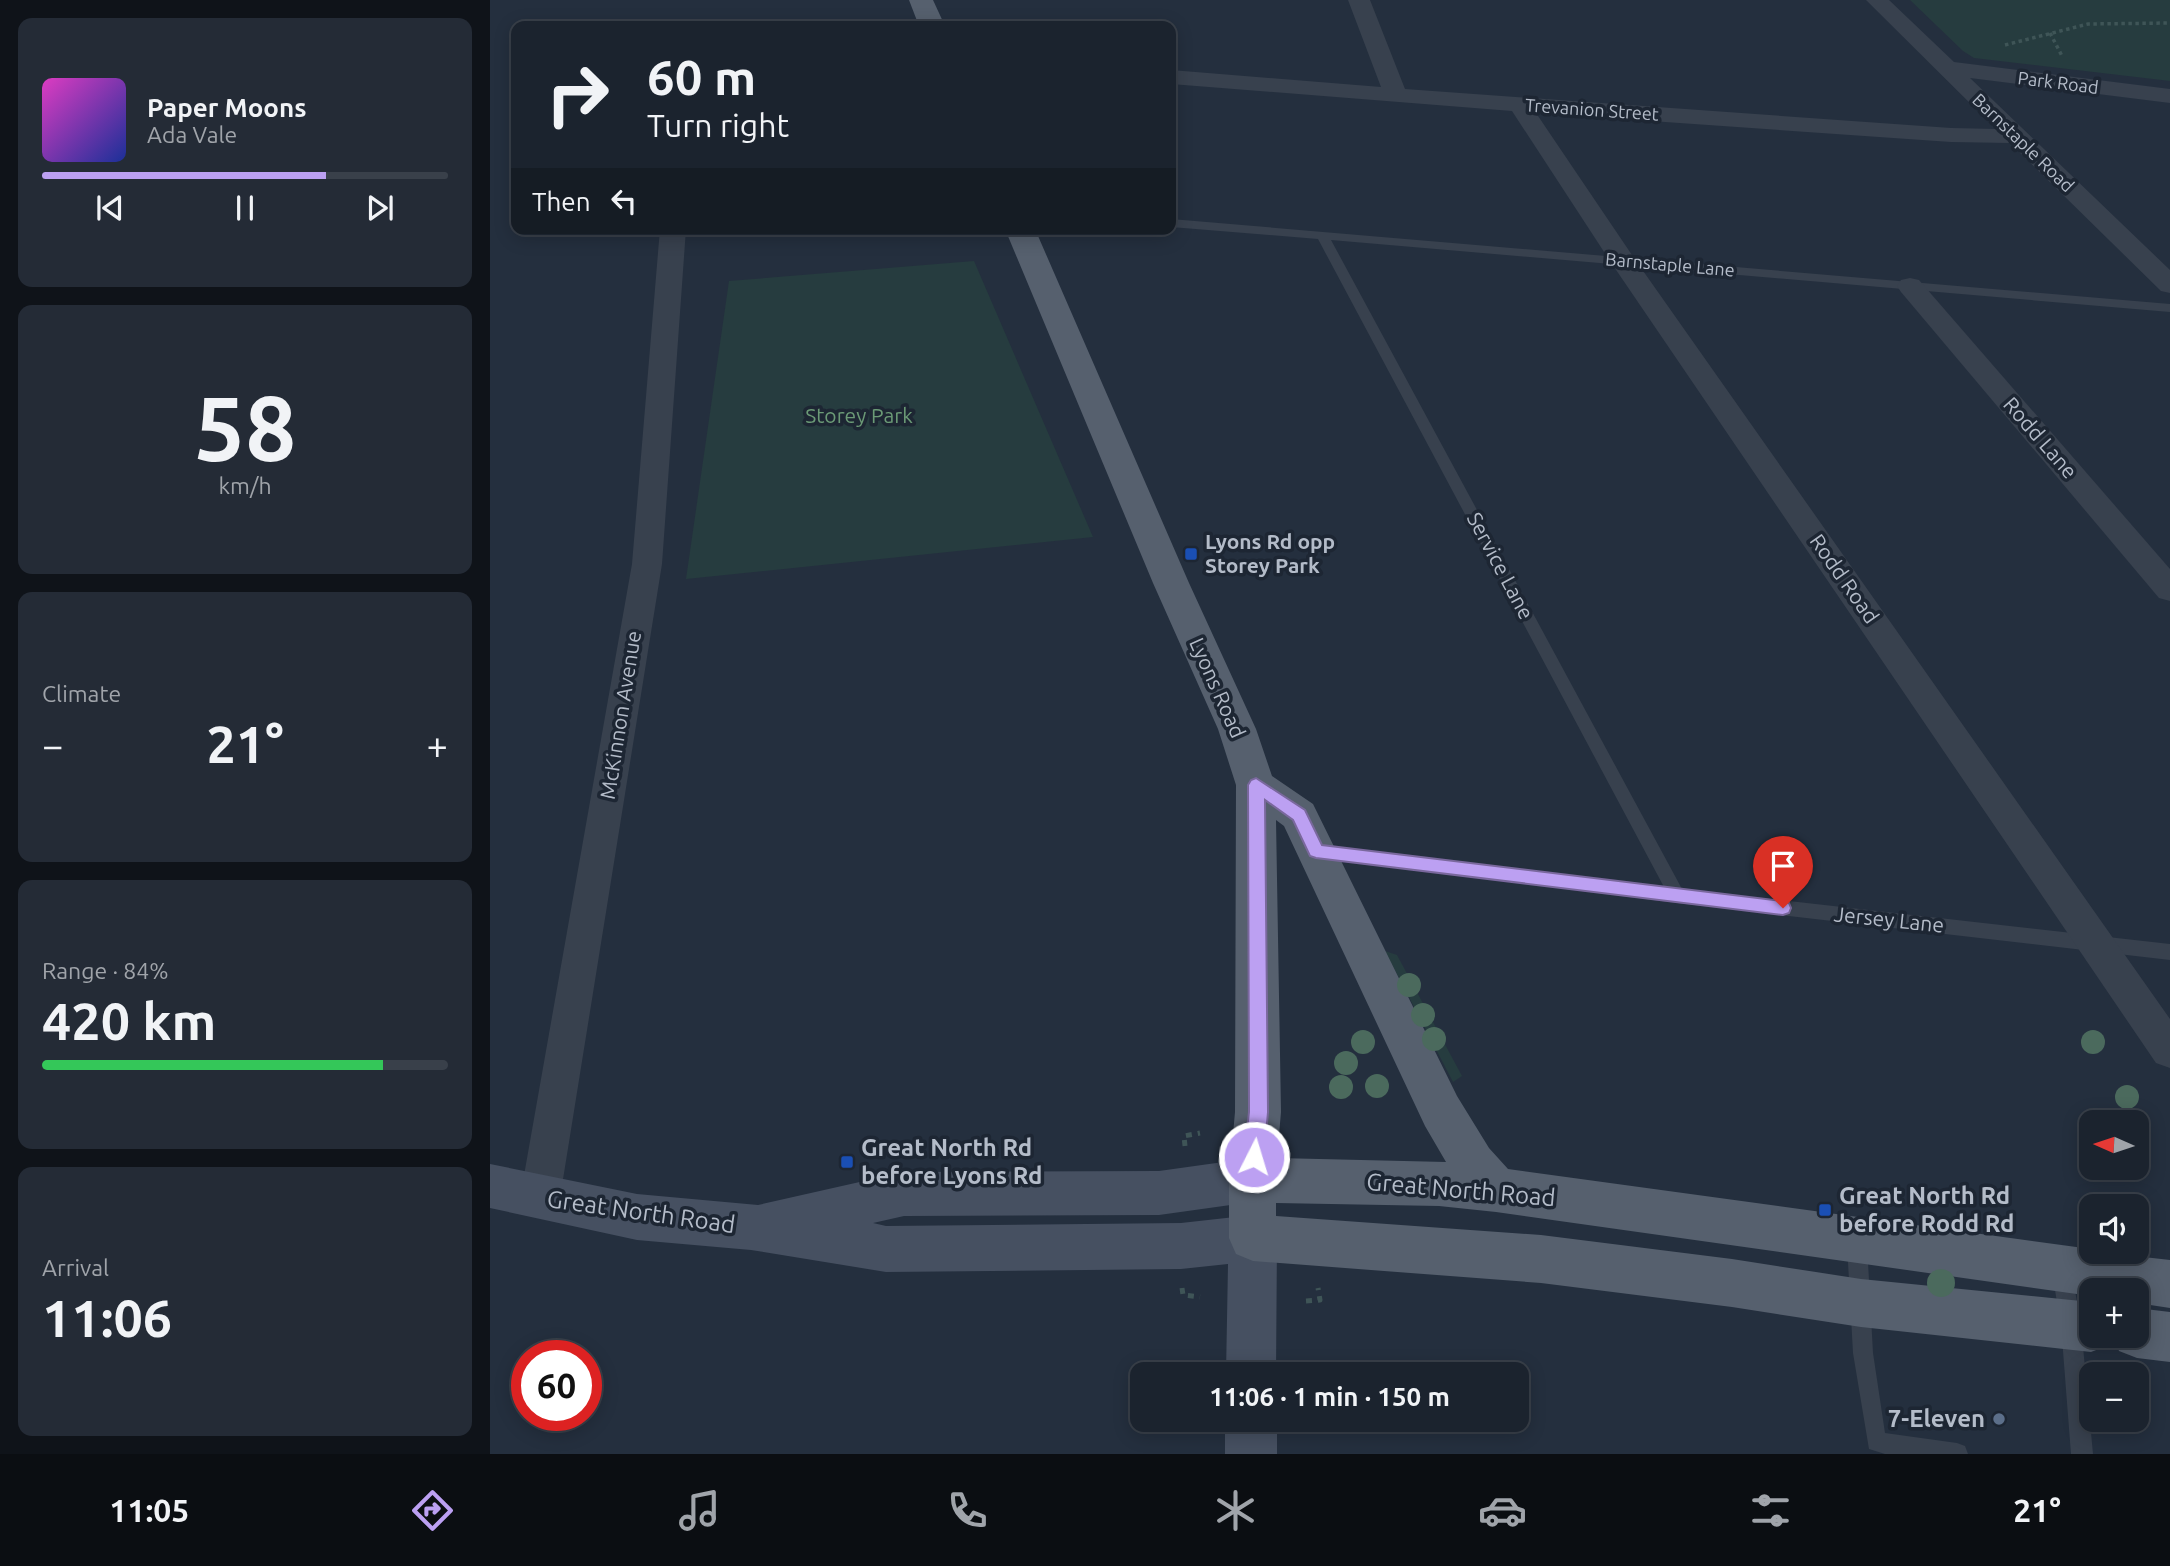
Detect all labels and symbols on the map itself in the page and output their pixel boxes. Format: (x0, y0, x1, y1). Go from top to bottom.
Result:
street label: Park Road (2017, 67, 2100, 97)
street label: Barnstaple Road (1969, 89, 2078, 196)
street label: Trevanion Street (1525, 94, 1660, 124)
street label: Barnstaple Lane (1605, 248, 1736, 280)
street label: Rodd Lane (1999, 392, 2083, 483)
park label: Storey Park (805, 403, 913, 427)
street label: Service Lane (1463, 508, 1539, 623)
place label: Lyons Rd opp Storey Park (1205, 529, 1335, 577)
street label: Rodd Road (1805, 529, 1884, 628)
marker: Lyons Rd opp Storey Park (1183, 546, 1199, 562)
street label: McKinnon Avenue (595, 629, 645, 801)
street label: Lyons Road (1185, 634, 1251, 741)
pin (1753, 836, 1813, 908)
street label: Jersey Lane (1833, 901, 1945, 937)
north arrow (2079, 1110, 2149, 1180)
position arrow (1217, 1120, 1291, 1194)
place label: Great North Rd before Lyons Rd (861, 1134, 1043, 1189)
marker: Great North Rd before Lyons Rd (839, 1154, 855, 1170)
street label: Great North Road (1365, 1168, 1557, 1211)
place label: Great North Rd before Rodd Rd (1839, 1182, 2014, 1237)
street label: Great North Road (545, 1185, 737, 1238)
marker: Great North Rd before Rodd Rd (1817, 1202, 1833, 1218)
speed limit sign: 60 (511, 1340, 602, 1431)
place label: 7-Eleven (1888, 1405, 1985, 1432)
marker: 7-Eleven (1991, 1411, 2007, 1427)

